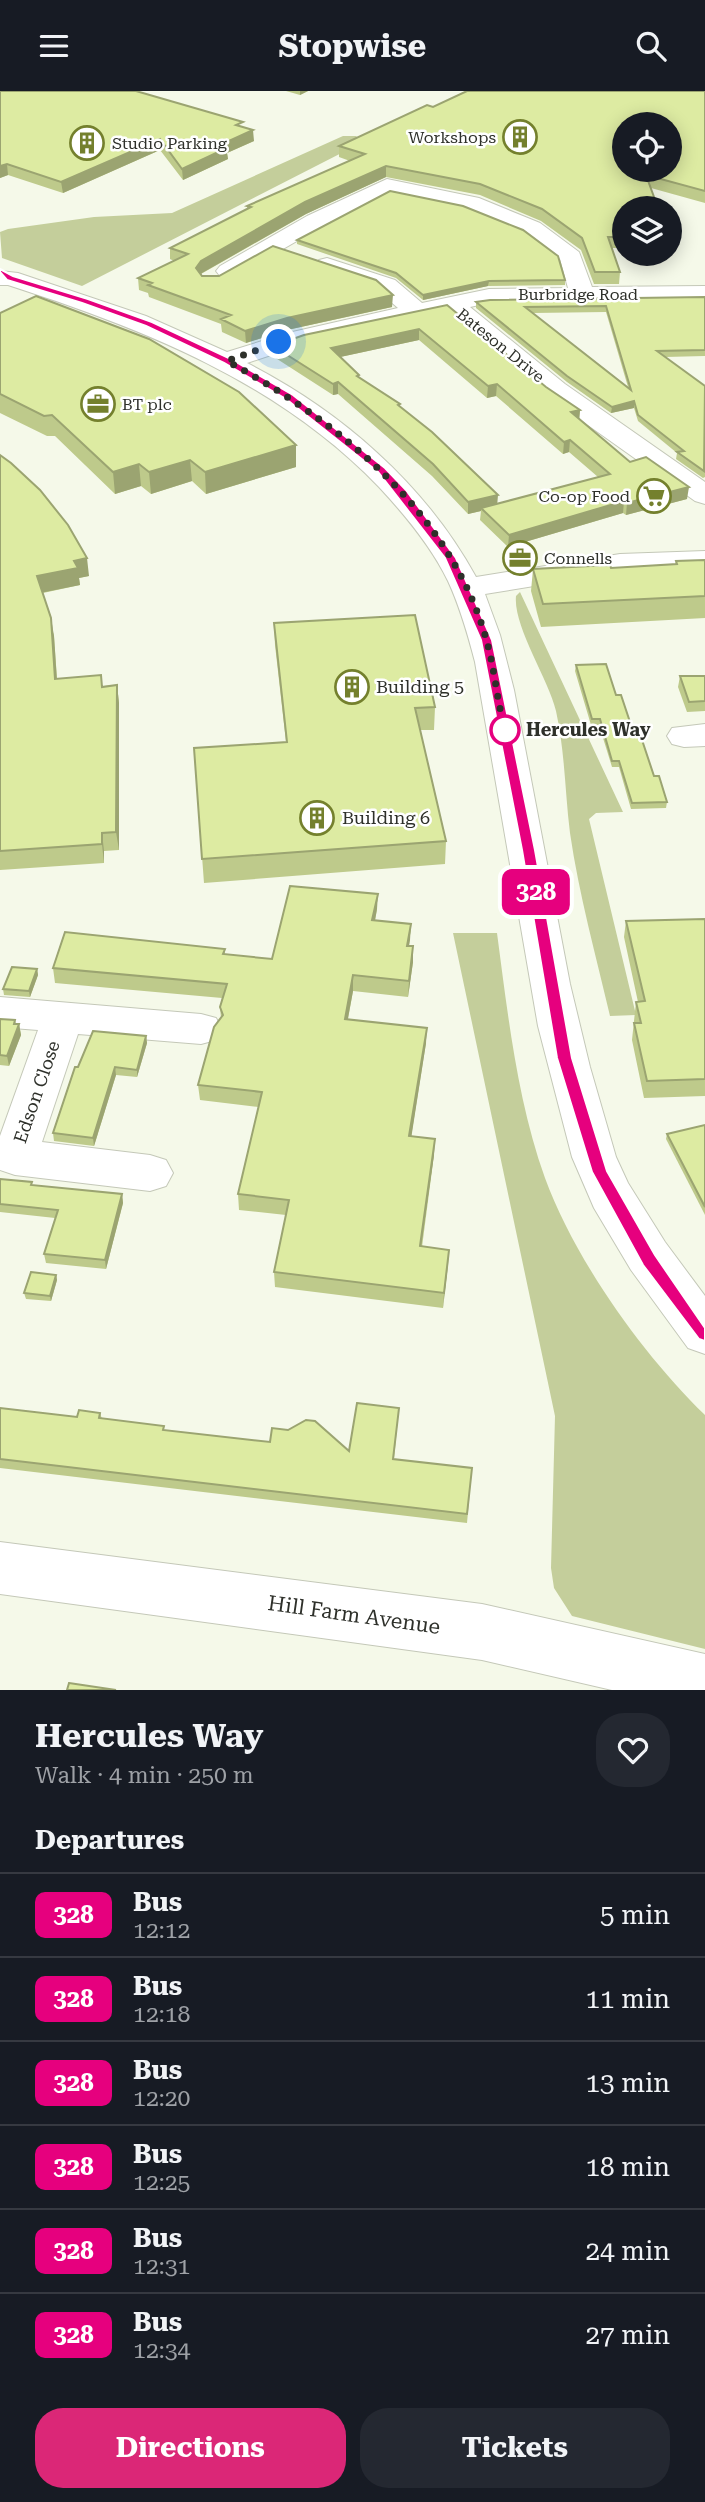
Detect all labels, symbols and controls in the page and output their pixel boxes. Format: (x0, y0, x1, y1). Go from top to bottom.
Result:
icon: menu (35, 27, 73, 65)
text: Stopwise (279, 27, 426, 65)
icon: search (632, 27, 670, 65)
map controls (612, 112, 682, 266)
button: locate (612, 112, 682, 182)
building icon: Workshops (501, 118, 539, 156)
building icon: Studio Parking (68, 124, 106, 162)
place label: Workshops (408, 128, 496, 147)
place label: Studio Parking (112, 134, 228, 153)
button: layers (612, 196, 682, 266)
street label: Burbridge Road (518, 285, 638, 304)
street label: Bateson Drive (453, 304, 548, 387)
your location (261, 324, 296, 359)
office icon: BT plc (79, 385, 117, 423)
place label: BT plc (122, 395, 172, 414)
supermarket icon: Co-op Food (635, 477, 673, 515)
place label: Co-op Food (538, 487, 630, 506)
office icon: Connells (501, 539, 539, 577)
place label: Connells (544, 549, 613, 568)
building icon: Building 5 (333, 668, 371, 706)
place label: Building 5 (376, 676, 464, 697)
marker: Hercules Way (490, 715, 520, 745)
place label: Hercules Way (526, 719, 651, 740)
building icon: Building 6 (298, 799, 336, 837)
place label: Building 6 (342, 807, 430, 828)
line badge: 328 (496, 869, 576, 915)
text: 328 (516, 878, 556, 906)
street label: Edson Close (9, 1038, 64, 1146)
street label: Hill Farm Avenue (266, 1591, 442, 1639)
button: heart (596, 1713, 670, 1787)
text: Hercules Way (35, 1716, 263, 1755)
text: Walk · 4 min · 250 m (35, 1762, 254, 1789)
text: Departures (35, 1825, 184, 1855)
text: Bus (133, 1887, 182, 1917)
text: 5 min (600, 1900, 670, 1930)
text: 328 (53, 1901, 94, 1929)
text: 12:12 (133, 1917, 190, 1944)
text: Bus (133, 1971, 182, 2001)
text: 11 min (586, 1984, 670, 2014)
text: 328 (53, 1985, 94, 2013)
text: 12:18 (133, 2001, 190, 2028)
text: Bus (133, 2055, 182, 2085)
text: 13 min (586, 2068, 670, 2098)
text: 328 (53, 2069, 94, 2097)
text: 12:20 (133, 2085, 190, 2112)
text: Bus (133, 2139, 182, 2169)
text: 18 min (586, 2152, 670, 2182)
text: 328 (53, 2153, 94, 2181)
text: 12:25 (133, 2169, 190, 2196)
text: Bus (133, 2223, 182, 2253)
text: 24 min (586, 2236, 670, 2266)
text: 328 (53, 2237, 94, 2265)
text: 12:31 (133, 2253, 190, 2280)
text: Bus (133, 2307, 182, 2337)
text: 27 min (586, 2320, 670, 2350)
text: 328 (53, 2321, 94, 2349)
text: 12:34 (133, 2337, 190, 2364)
button: Directions (35, 2408, 346, 2488)
button: Tickets (360, 2408, 670, 2488)

